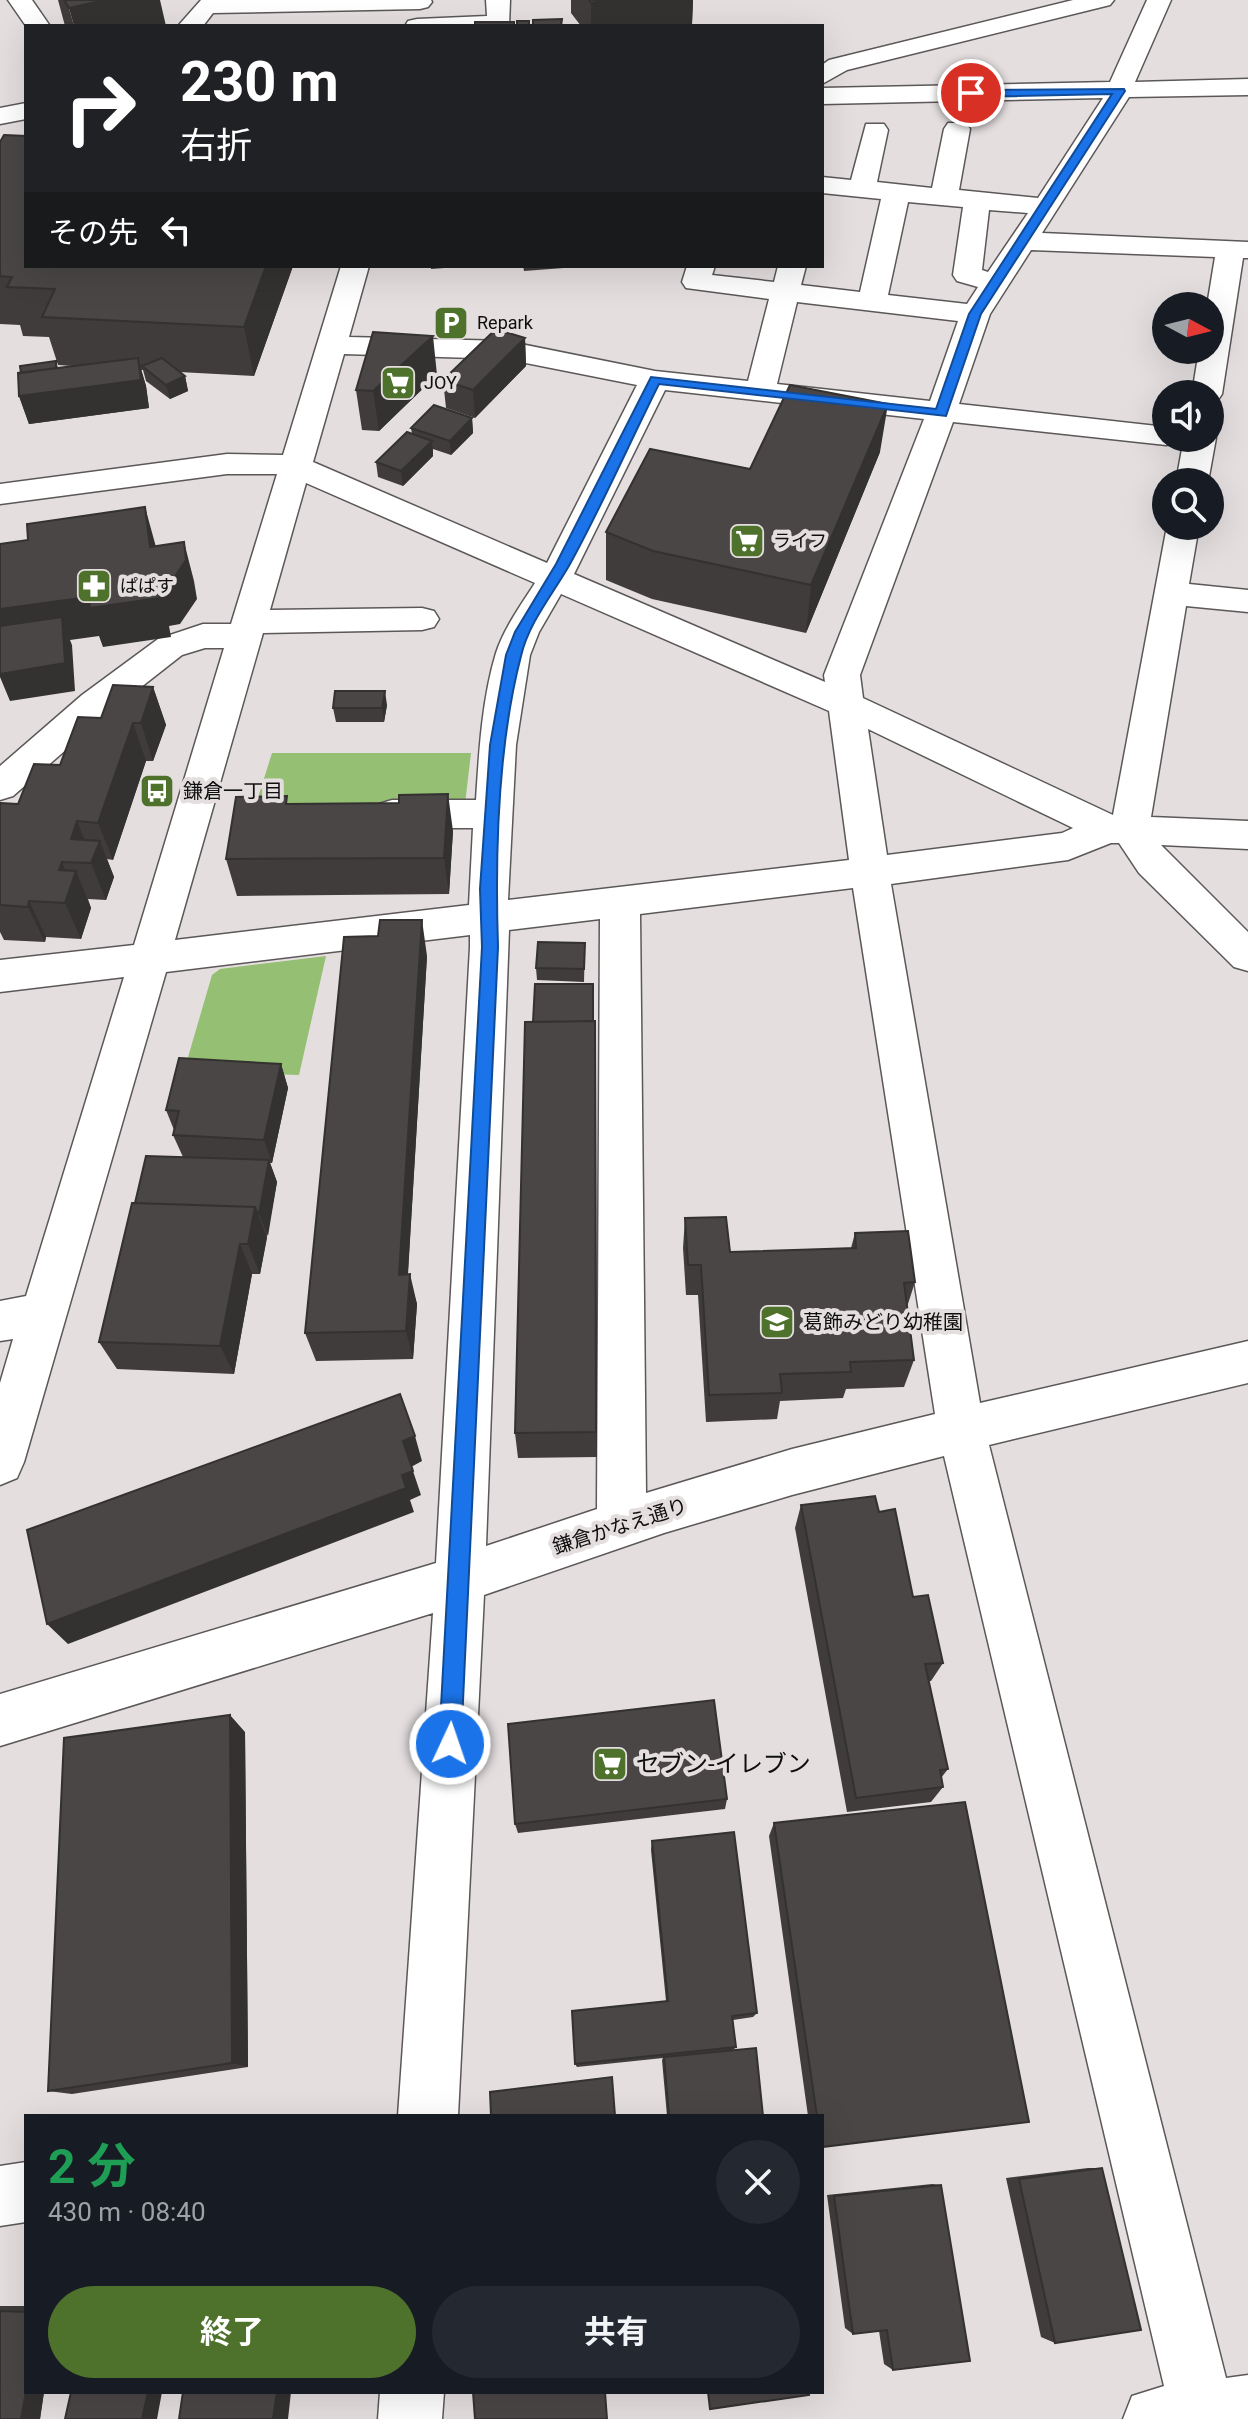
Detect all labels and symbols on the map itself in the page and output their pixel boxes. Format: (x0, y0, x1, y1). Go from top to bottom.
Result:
pin (937, 59, 1005, 127)
north arrow (1152, 292, 1224, 364)
parking icon: Repark (432, 304, 470, 342)
place label: Repark (477, 312, 534, 333)
supermarket icon: JOY (379, 364, 417, 402)
place label: JOY (424, 372, 457, 393)
supermarket icon: ライフ (728, 522, 766, 560)
place label: ライフ (773, 530, 827, 551)
pharmacy icon: ぱぱす (75, 567, 113, 605)
place label: ぱぱす (120, 575, 174, 596)
bus stop icon: 鎌倉一丁目 (138, 772, 176, 810)
place label: 鎌倉一丁目 (183, 779, 283, 803)
school or university icon: 葛飾みどり幼稚園 (758, 1303, 796, 1341)
place label: 葛飾みどり幼稚園 (803, 1310, 963, 1334)
street label: 鎌倉かなえ通り (550, 1493, 690, 1559)
position arrow (408, 1702, 492, 1786)
supermarket icon: セブン-イレブン (591, 1745, 629, 1783)
place label: セブン-イレブン (636, 1750, 811, 1778)

